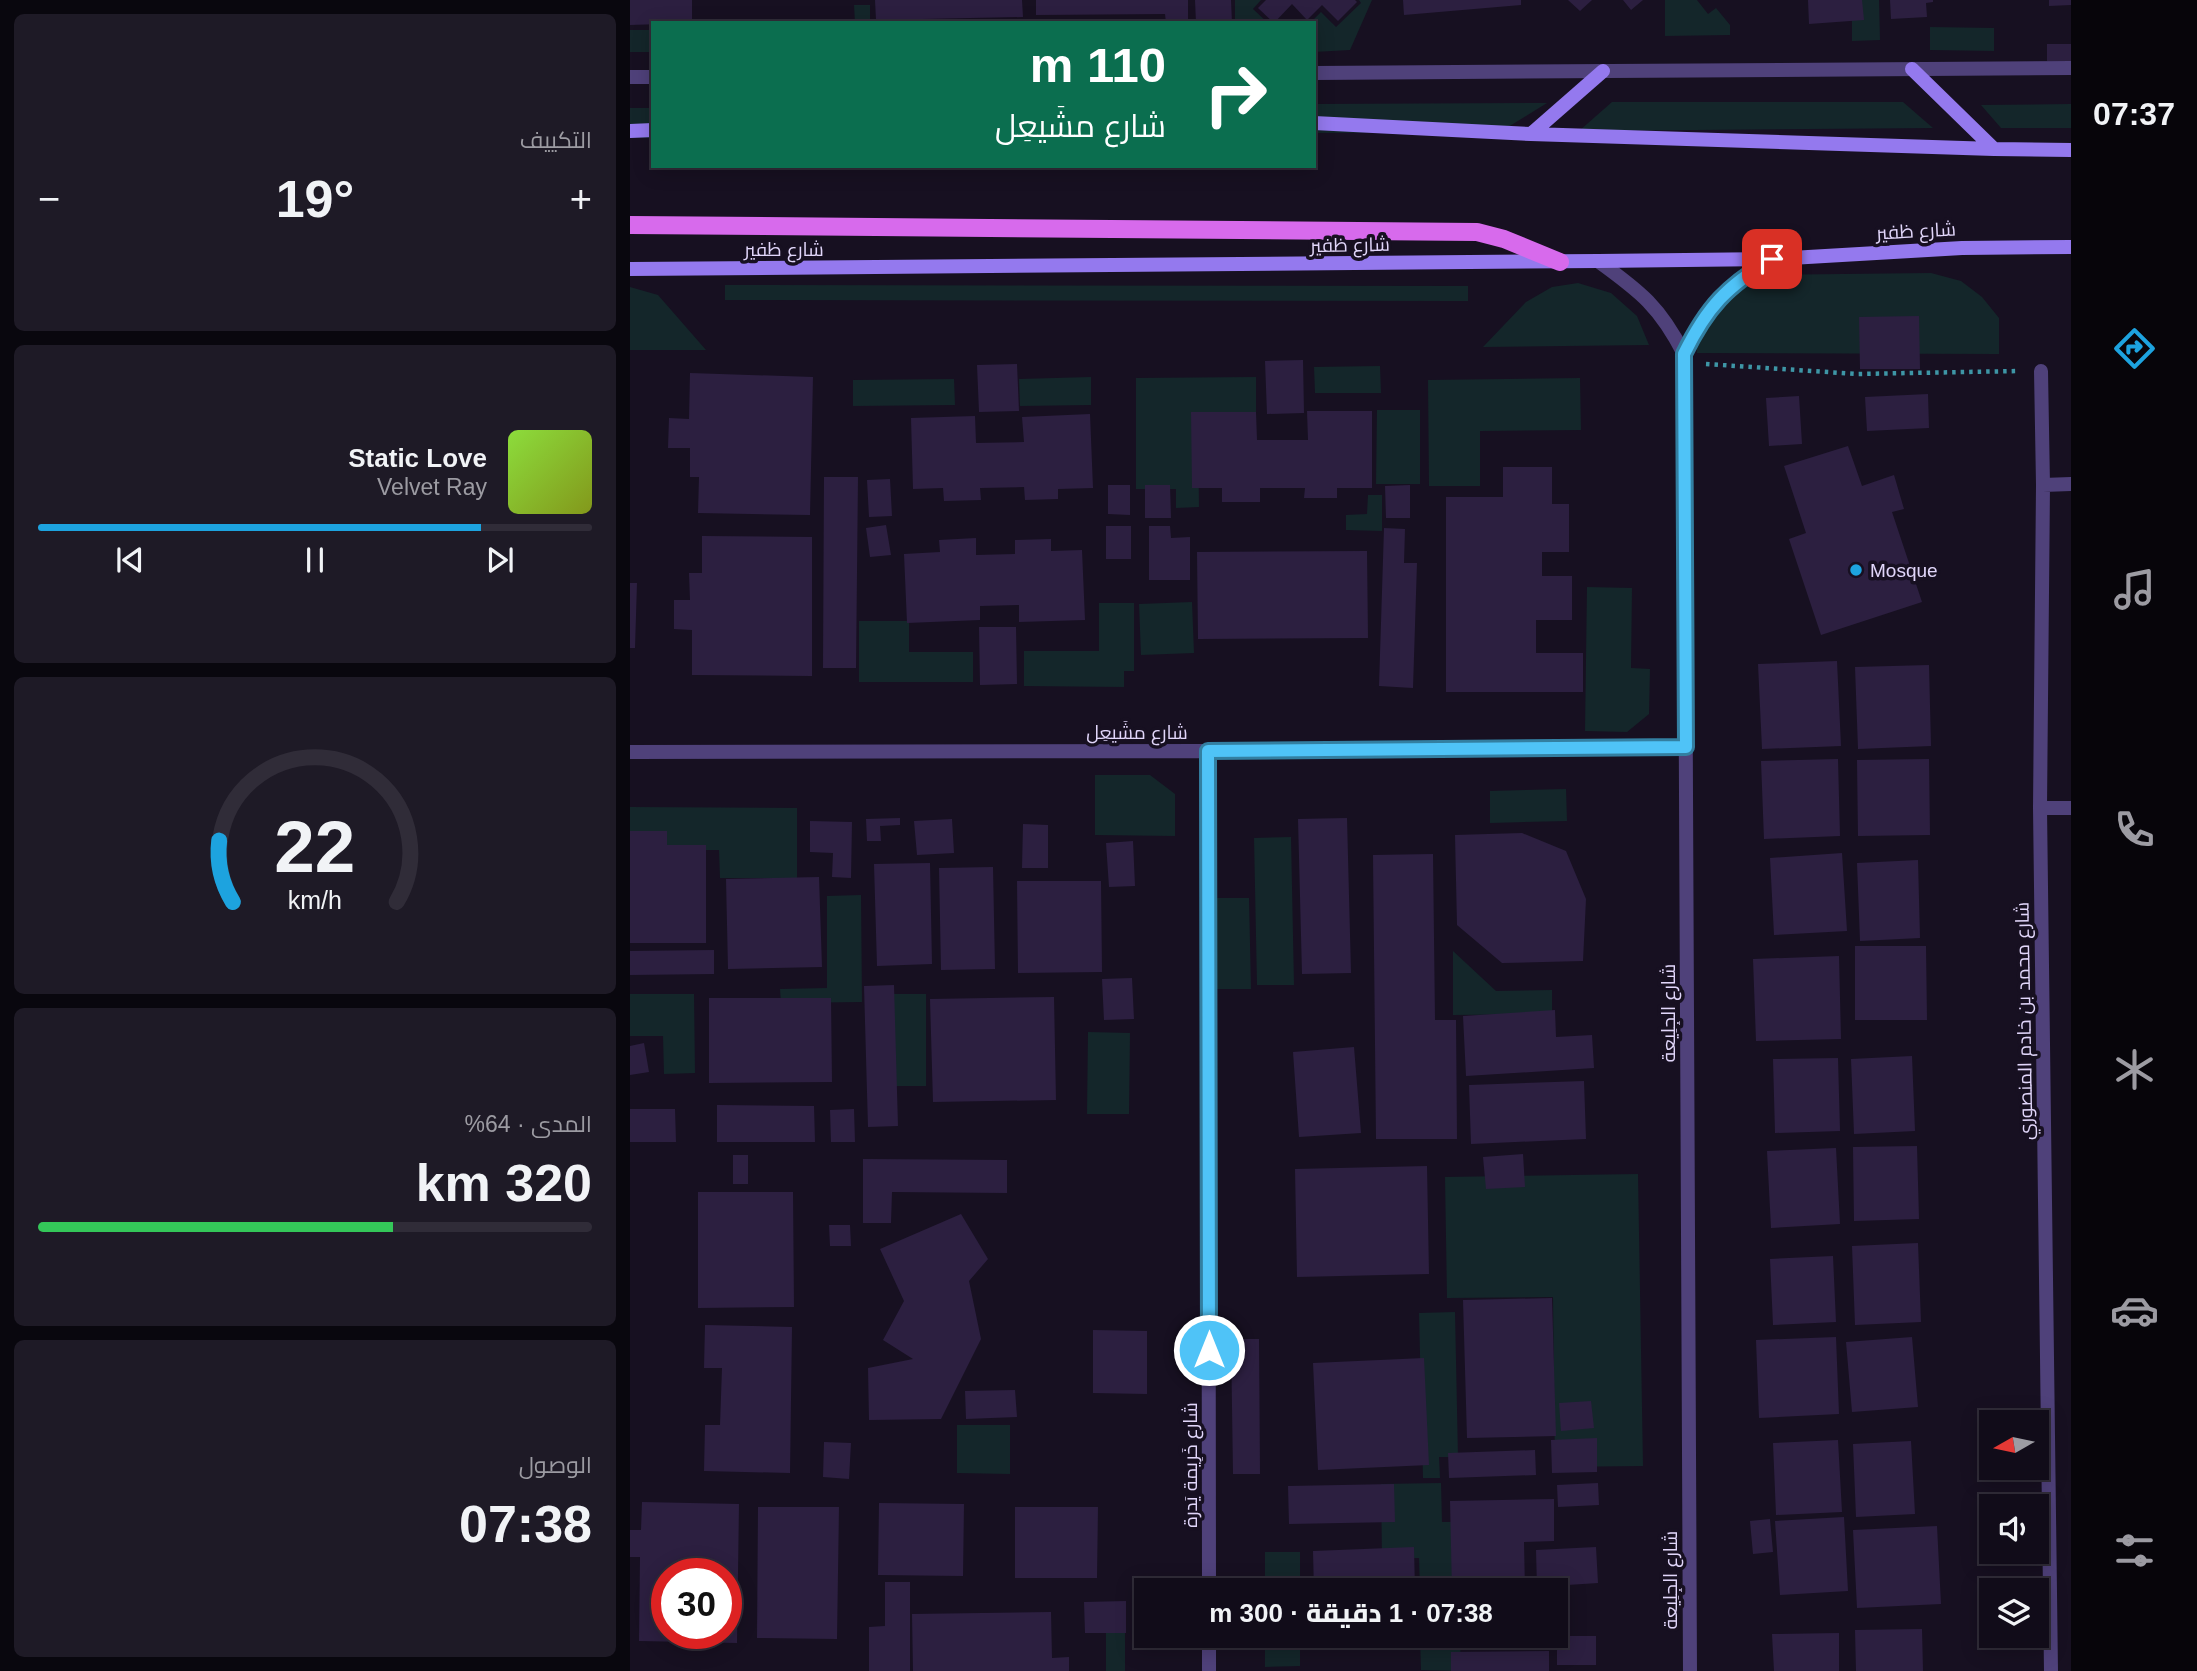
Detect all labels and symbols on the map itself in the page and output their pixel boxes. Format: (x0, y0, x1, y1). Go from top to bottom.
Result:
street label: شارع ظفير (1875, 218, 1956, 247)
pin (1742, 229, 1802, 289)
street label: شارع ظفير (1309, 234, 1390, 259)
street label: شارع ظفير (743, 239, 824, 263)
place label: Mosque (1870, 560, 1938, 581)
marker: Mosque (1848, 562, 1864, 578)
street label: شارع مشَيعِل (1086, 721, 1188, 746)
street label: شارع محمد بن خادم المنصوري (2011, 902, 2041, 1140)
street label: شارع الجِلِيعة (1658, 964, 1682, 1062)
position arrow (1172, 1313, 1246, 1387)
street label: شارع خَرِيمة يَدرة (1180, 1402, 1204, 1528)
north arrow (1979, 1410, 2049, 1480)
street label: شارع الجِلِيعة (1660, 1531, 1684, 1629)
speed limit sign: 30 (651, 1558, 742, 1649)

